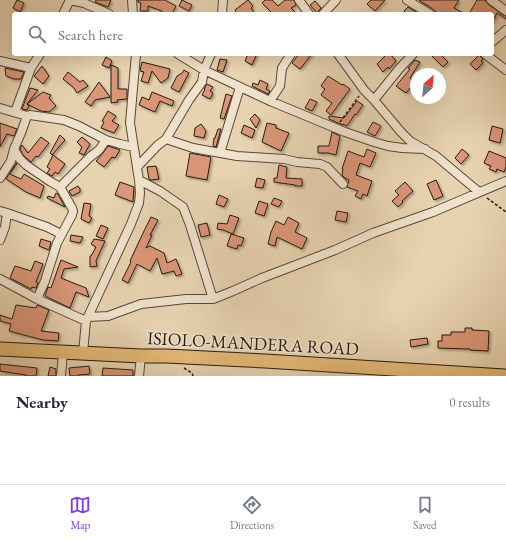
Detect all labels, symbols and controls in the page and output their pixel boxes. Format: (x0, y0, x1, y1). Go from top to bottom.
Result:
search box (12, 12, 494, 56)
icon: search (26, 23, 48, 45)
text: Search here (58, 25, 123, 44)
north arrow (410, 68, 446, 104)
street label: ISIOLO-MANDERA ROAD (147, 326, 359, 360)
text: Nearby (16, 391, 68, 413)
text: 0 results (449, 394, 490, 411)
tab: Map (69, 494, 91, 532)
tab: Directions (230, 494, 274, 532)
tab: Saved (413, 494, 437, 532)

